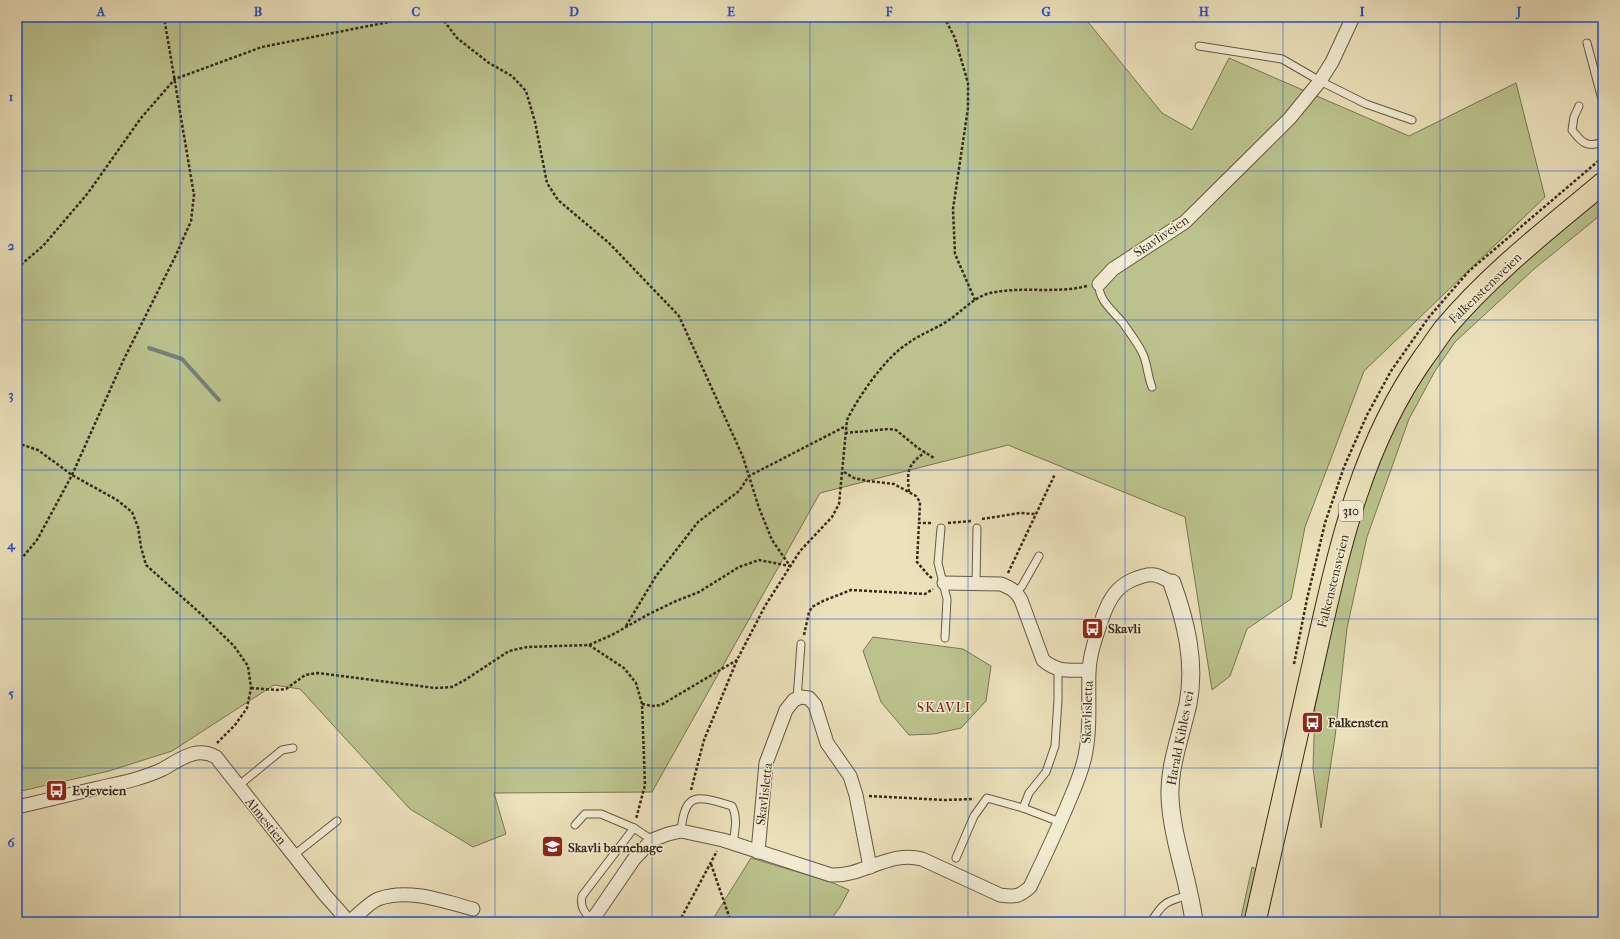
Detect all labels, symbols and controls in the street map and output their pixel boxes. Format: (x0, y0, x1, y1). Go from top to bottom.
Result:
text: A (96, 4, 106, 19)
text: B (254, 4, 263, 19)
text: C (412, 4, 421, 19)
text: D (569, 4, 579, 19)
text: E (727, 4, 735, 19)
text: F (885, 4, 893, 19)
text: G (1041, 4, 1051, 19)
text: H (1199, 4, 1210, 19)
text: I (1359, 4, 1365, 19)
text: J (1515, 4, 1522, 20)
text: 1 (9, 89, 14, 104)
street label: Skavliveien (1131, 212, 1192, 260)
text: 2 (8, 238, 15, 253)
street label: Falkenstensveien (1445, 249, 1525, 327)
text: 3 (8, 387, 14, 403)
road number: 310 (1339, 501, 1363, 521)
street label: Falkenstensveien (1314, 532, 1352, 629)
text: 4 (6, 537, 16, 553)
bus stop icon: Skavli (1079, 615, 1105, 641)
place label: Skavli (1108, 621, 1141, 636)
street label: Skavlisletta (1078, 679, 1096, 744)
text: 5 (8, 686, 14, 701)
street label: Harald Kihles vei (1163, 689, 1197, 786)
district label: SKAVLI (917, 699, 971, 716)
bus stop icon: Falkensten (1300, 709, 1326, 735)
place label: Falkensten (1327, 715, 1389, 730)
street label: Skavlisletta (753, 761, 775, 826)
bus stop icon: Evjeveien (44, 777, 70, 803)
place label: Evjeveien (72, 783, 127, 798)
street label: Almestien (242, 794, 290, 848)
school or university icon: Skavli barnehage (540, 834, 566, 860)
text: 6 (7, 835, 15, 850)
place label: Skavli barnehage (568, 840, 663, 856)

